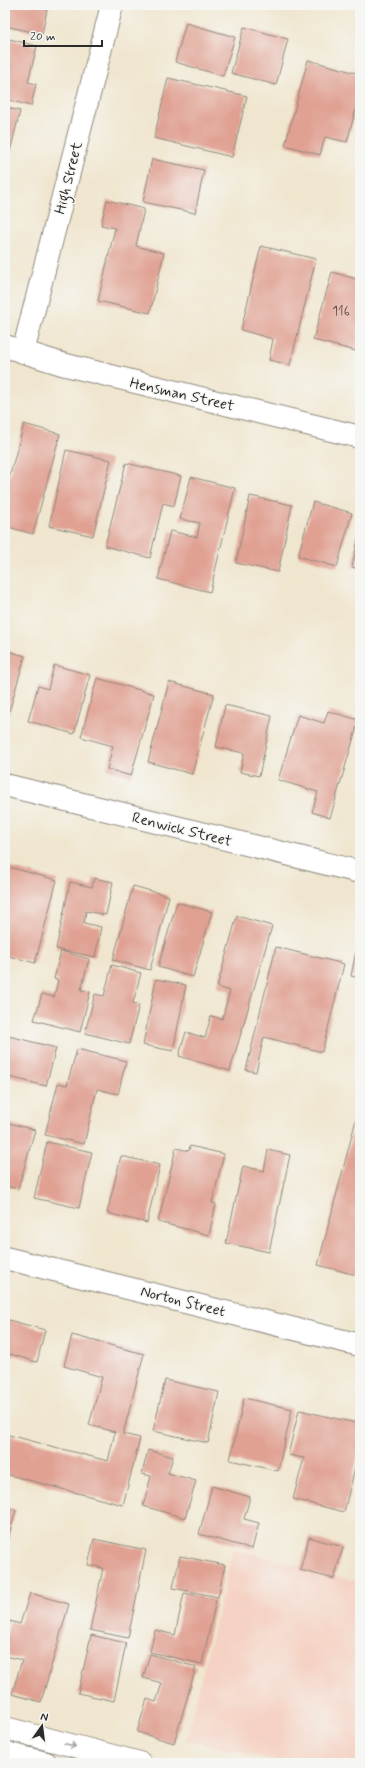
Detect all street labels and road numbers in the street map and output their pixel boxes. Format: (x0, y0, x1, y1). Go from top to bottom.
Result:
street label: High Street (50, 140, 89, 217)
street label: Hensman Street (128, 373, 236, 417)
street label: Renwick Street (130, 808, 234, 852)
street label: Norton Street (138, 1282, 228, 1322)

